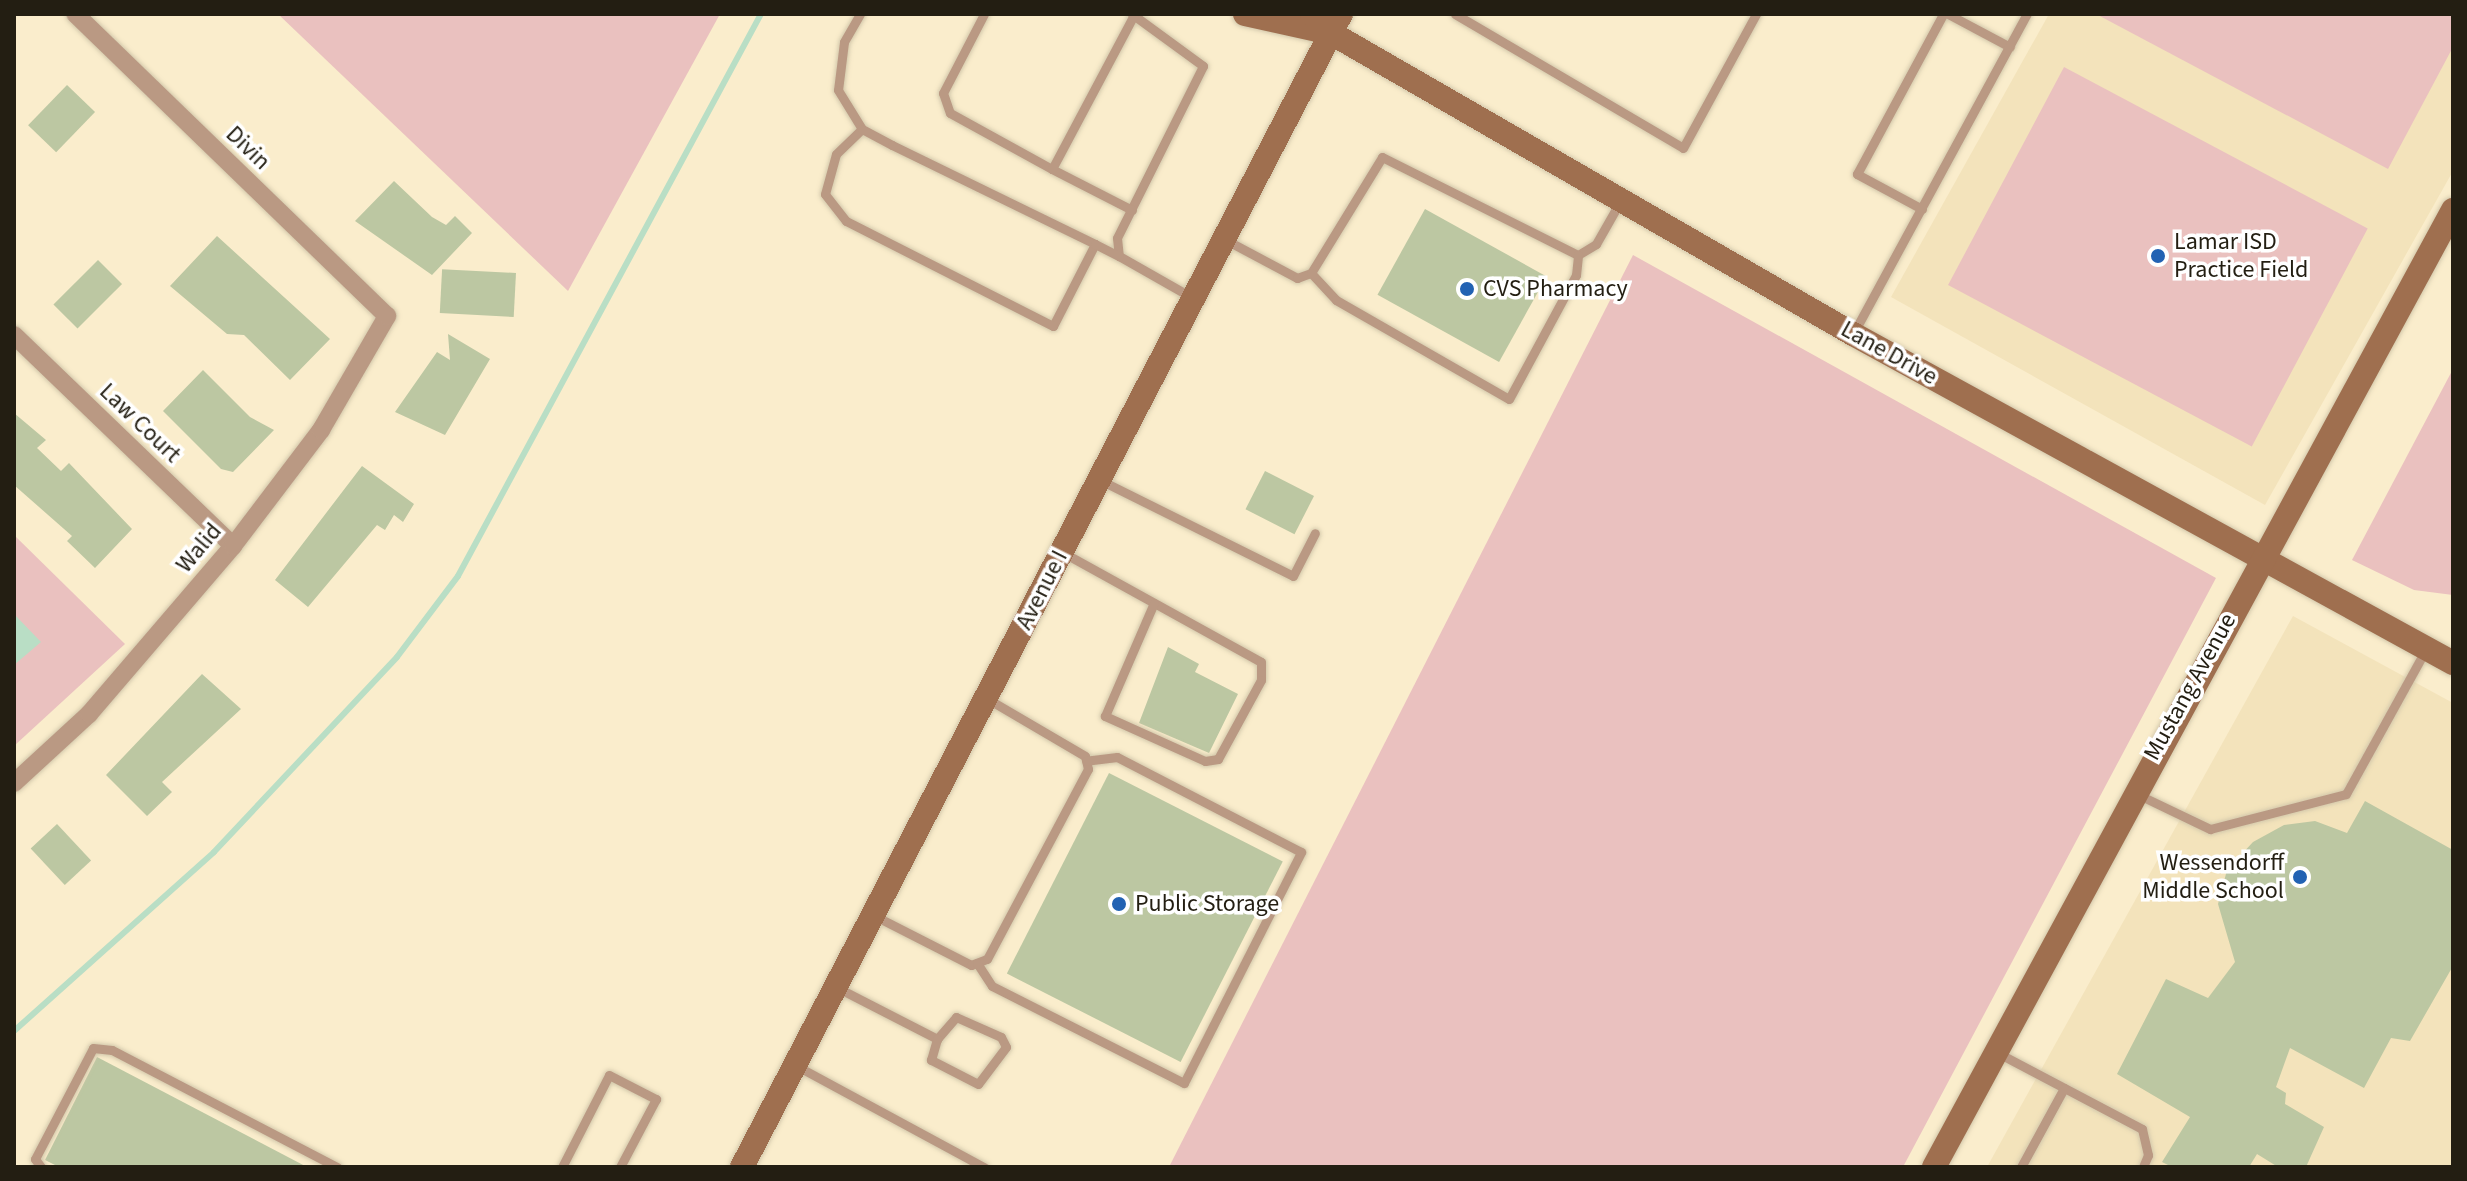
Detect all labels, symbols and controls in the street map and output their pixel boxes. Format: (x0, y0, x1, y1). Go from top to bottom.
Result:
street label: Divin (220, 120, 276, 176)
place label: Lamar ISD Practice Field (2174, 228, 2308, 284)
marker: Lamar ISD Practice Field (2149, 247, 2167, 265)
place label: CVS Pharmacy (1483, 275, 1628, 303)
marker: CVS Pharmacy (1458, 280, 1476, 298)
street label: Lane Drive (1836, 315, 1942, 391)
street label: Law Court (93, 377, 187, 469)
street label: Walid (170, 517, 228, 579)
street label: Avenue I (1010, 546, 1074, 634)
street label: Mustang Avenue (2138, 608, 2242, 766)
place label: Wessendorff Middle School (2142, 849, 2284, 905)
marker: Wessendorff Middle School (2291, 868, 2309, 886)
place label: Public Storage (1135, 890, 1279, 918)
marker: Public Storage (1110, 895, 1128, 913)

